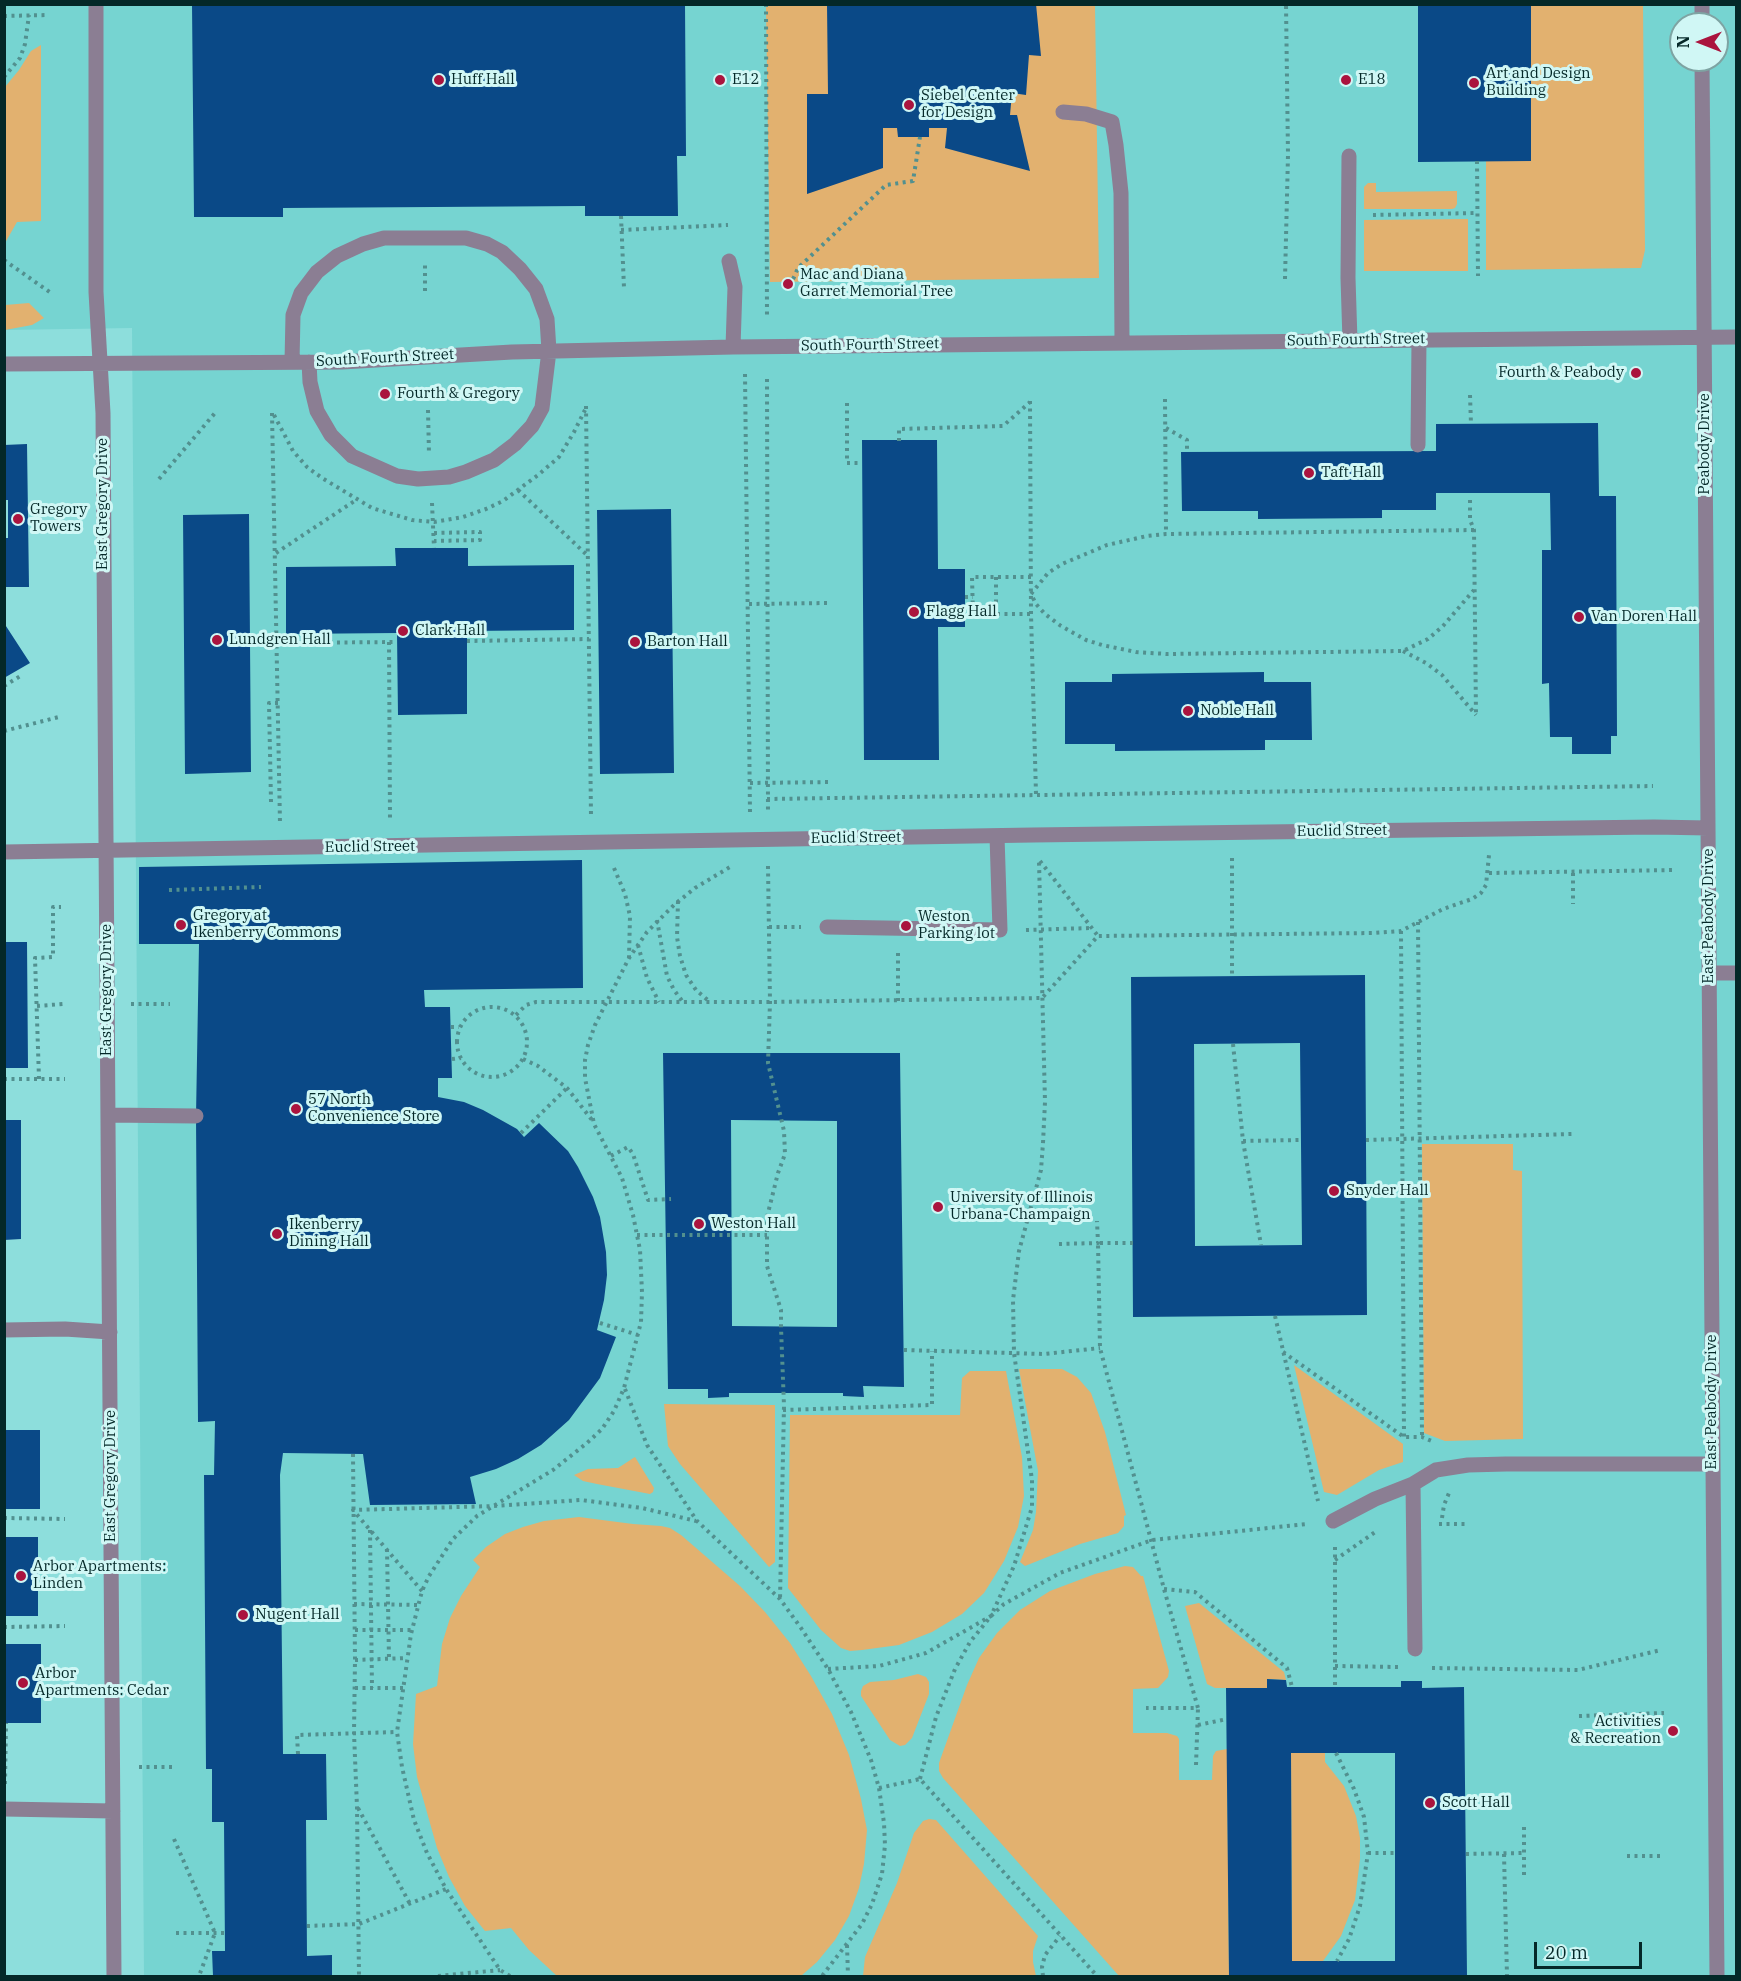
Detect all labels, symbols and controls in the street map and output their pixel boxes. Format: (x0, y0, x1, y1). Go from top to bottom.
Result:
north arrow (1669, 12, 1729, 72)
text: N (1673, 36, 1693, 48)
place label: Art and Design Building (1486, 65, 1591, 100)
place label: Huff Hall (451, 71, 515, 89)
place label: E12 (732, 71, 760, 89)
place label: E18 (1358, 71, 1386, 89)
marker: Huff Hall (432, 73, 446, 87)
marker: E12 (713, 73, 727, 87)
marker: E18 (1339, 73, 1353, 87)
marker: Art and Design Building (1467, 76, 1481, 90)
place label: Siebel Center for Design (921, 87, 1015, 122)
marker: Siebel Center for Design (902, 98, 916, 112)
place label: Mac and Diana Garret Memorial Tree (800, 266, 953, 301)
marker: Mac and Diana Garret Memorial Tree (781, 277, 795, 291)
street label: South Fourth Street (1287, 330, 1425, 350)
street label: South Fourth Street (801, 335, 939, 355)
street label: South Fourth Street (315, 345, 455, 371)
place label: Fourth & Peabody (1498, 364, 1624, 382)
marker: Fourth & Peabody (1629, 366, 1643, 380)
place label: Fourth & Gregory (397, 385, 520, 403)
marker: Fourth & Gregory (378, 387, 392, 401)
street label: Peabody Drive (1696, 393, 1714, 495)
street label: East Gregory Drive (94, 438, 112, 570)
place label: Taft Hall (1321, 464, 1381, 482)
marker: Taft Hall (1302, 466, 1316, 480)
place label: Gregory Towers (30, 501, 87, 536)
marker: Gregory Towers (11, 512, 25, 526)
place label: Flagg Hall (926, 603, 997, 621)
marker: Flagg Hall (907, 605, 921, 619)
place label: Van Doren Hall (1591, 608, 1697, 626)
marker: Van Doren Hall (1572, 610, 1586, 624)
place label: Clark Hall (415, 622, 485, 640)
marker: Clark Hall (396, 624, 410, 638)
place label: Lundgren Hall (229, 631, 331, 649)
marker: Lundgren Hall (210, 633, 224, 647)
place label: Barton Hall (647, 633, 728, 651)
marker: Barton Hall (628, 635, 642, 649)
place label: Noble Hall (1200, 702, 1274, 720)
marker: Noble Hall (1181, 704, 1195, 718)
street label: Euclid Street (1297, 821, 1387, 841)
street label: Euclid Street (811, 828, 901, 848)
street label: Euclid Street (325, 837, 415, 857)
street label: East Peabody Drive (1700, 848, 1718, 984)
place label: Gregory at Ikenberry Commons (193, 907, 339, 942)
place label: Weston Parking lot (918, 908, 995, 943)
marker: Gregory at Ikenberry Commons (174, 918, 188, 932)
marker: Weston Parking lot (899, 919, 913, 933)
street label: East Gregory Drive (98, 924, 116, 1056)
place label: 57 North Convenience Store (308, 1091, 440, 1126)
marker: 57 North Convenience Store (289, 1102, 303, 1116)
place label: Snyder Hall (1346, 1182, 1428, 1200)
marker: Snyder Hall (1327, 1184, 1341, 1198)
place label: University of Illinois Urbana-Champaign (950, 1189, 1093, 1224)
marker: University of Illinois Urbana-Champaign (931, 1200, 945, 1214)
place label: Weston Hall (711, 1215, 796, 1233)
place label: Ikenberry Dining Hall (289, 1216, 369, 1251)
marker: Weston Hall (692, 1217, 706, 1231)
marker: Ikenberry Dining Hall (270, 1227, 284, 1241)
street label: East Peabody Drive (1703, 1334, 1721, 1470)
street label: East Gregory Drive (102, 1410, 120, 1542)
place label: Arbor Apartments: Linden (33, 1558, 166, 1593)
marker: Arbor Apartments: Linden (14, 1569, 28, 1583)
place label: Nugent Hall (255, 1606, 339, 1624)
marker: Nugent Hall (236, 1608, 250, 1622)
place label: Arbor Apartments: Cedar (35, 1665, 169, 1700)
marker: Arbor Apartments: Cedar (16, 1676, 30, 1690)
place label: Activities & Recreation (1570, 1713, 1661, 1748)
marker: Activities & Recreation (1666, 1724, 1680, 1738)
place label: Scott Hall (1442, 1794, 1510, 1812)
marker: Scott Hall (1423, 1796, 1437, 1810)
scale bar (1537, 1930, 1645, 1968)
text: 20 m (1545, 1941, 1588, 1964)

